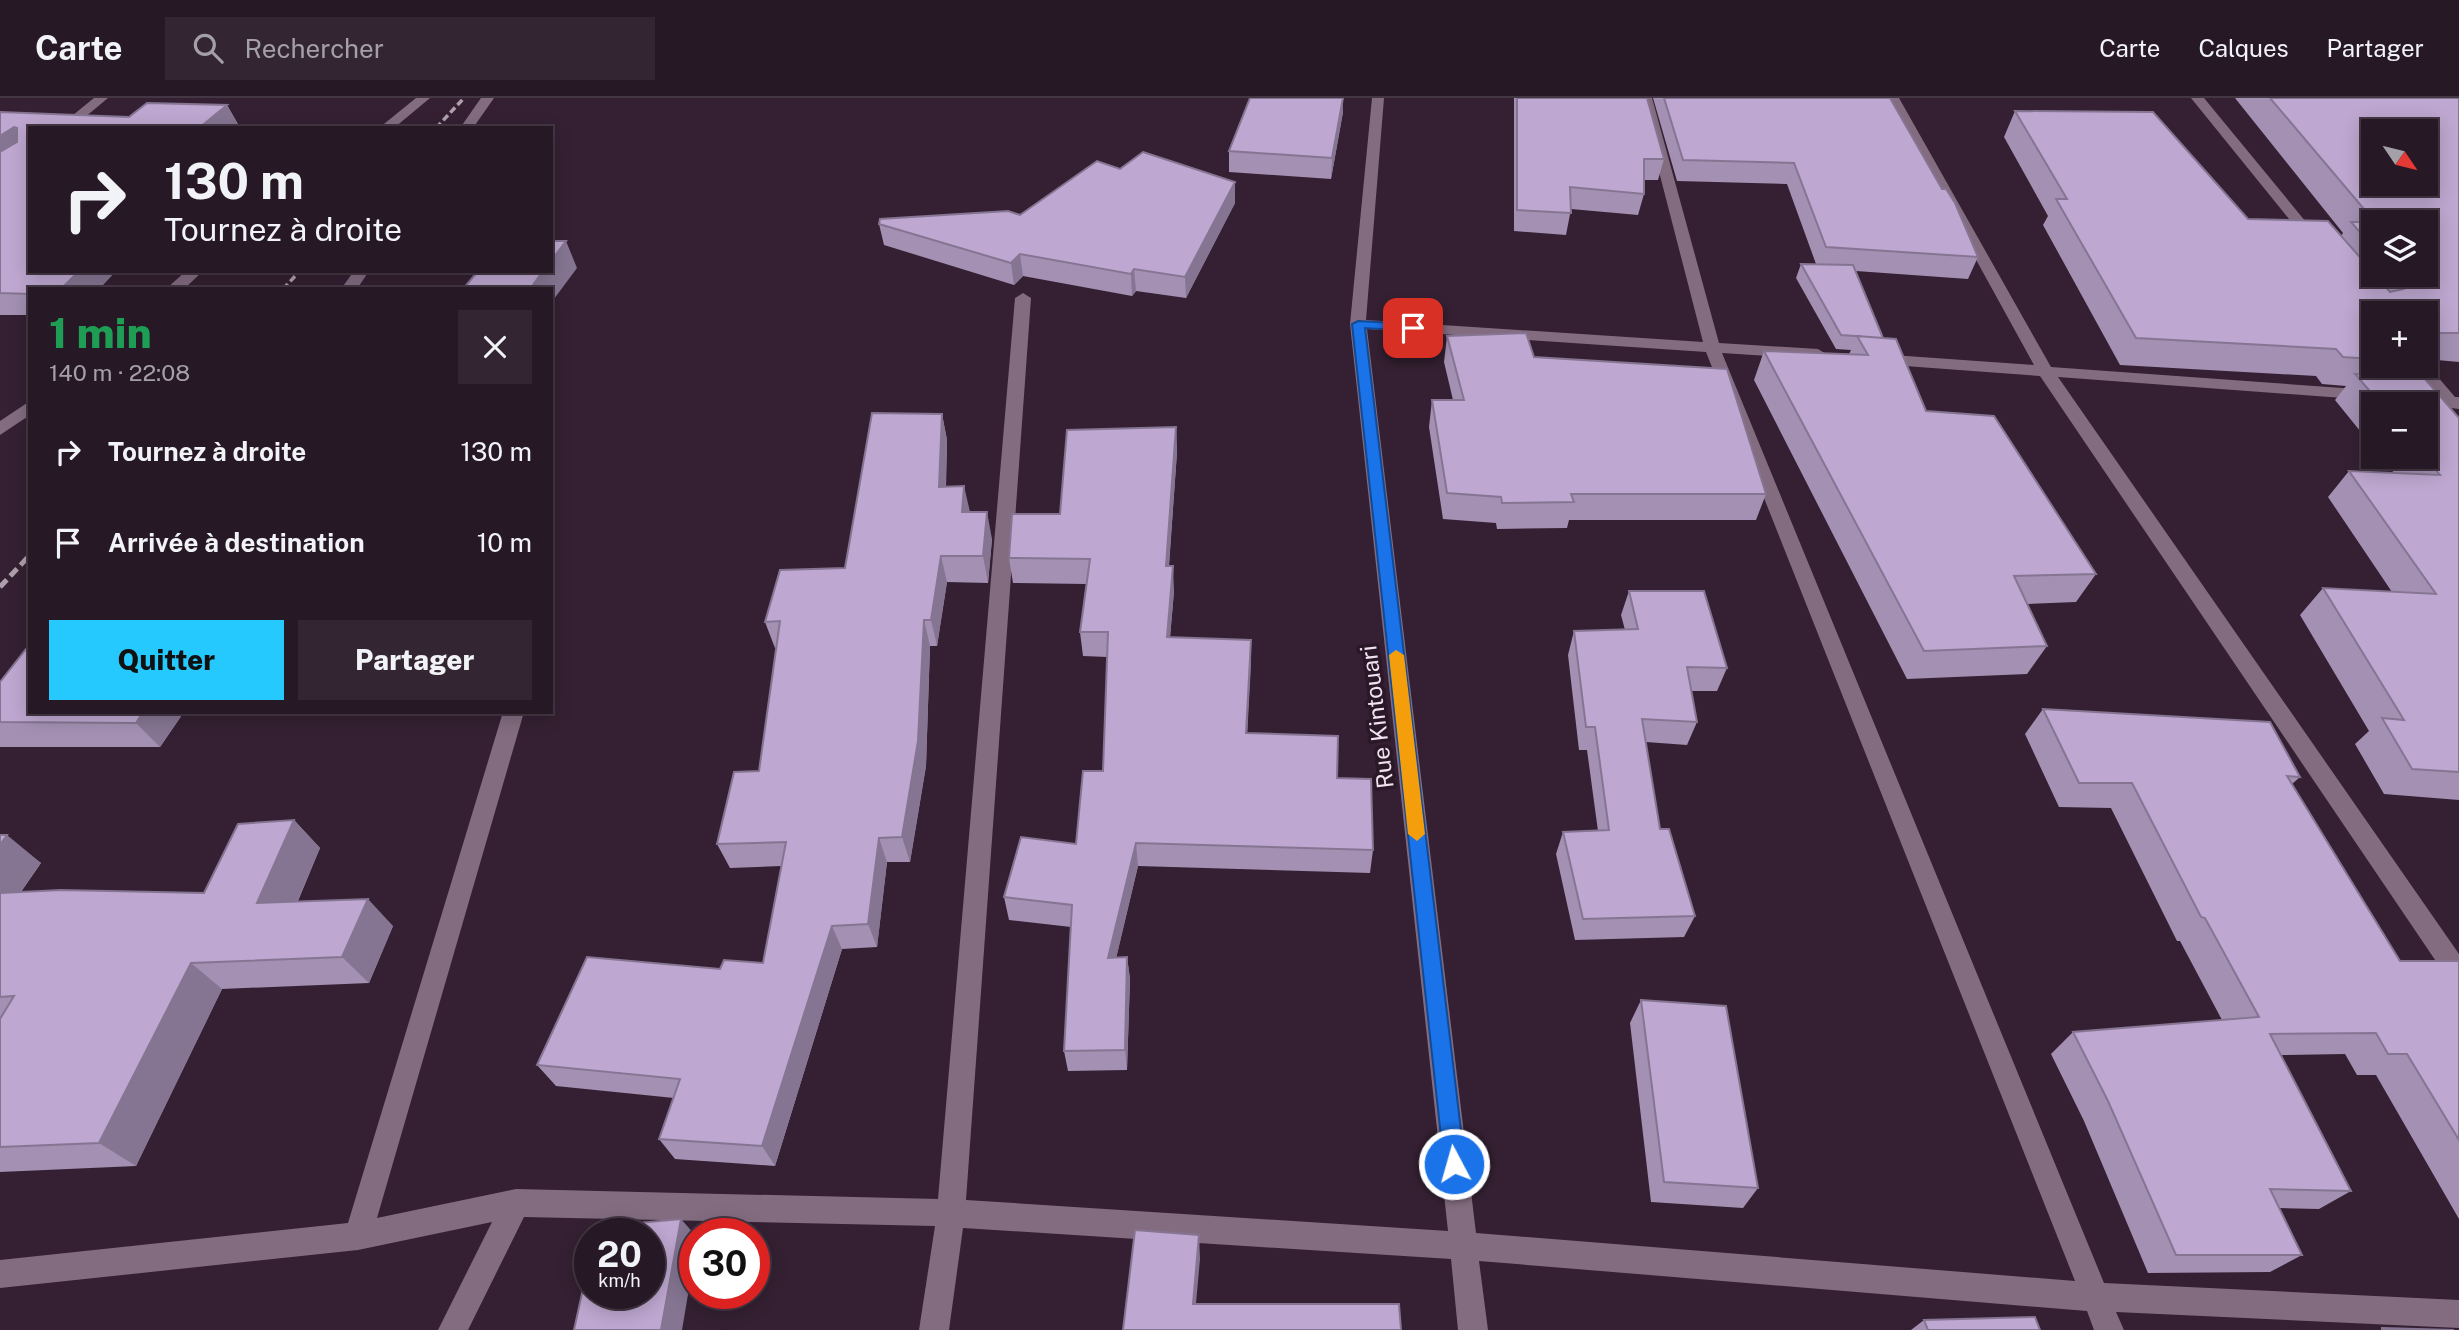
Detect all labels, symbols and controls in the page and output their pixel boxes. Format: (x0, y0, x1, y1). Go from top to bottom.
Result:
search box (165, 17, 655, 80)
text: Carte (35, 29, 123, 67)
icon: search (189, 29, 227, 67)
text: Rechercher (245, 33, 384, 64)
text: Carte (2099, 34, 2160, 62)
text: Calques (2198, 34, 2289, 62)
text: Partager (2327, 34, 2424, 62)
north arrow (2361, 119, 2438, 196)
map controls (2361, 119, 2438, 469)
text: 130 m (164, 152, 304, 210)
icon: right (49, 154, 140, 245)
button: layers (2361, 210, 2438, 287)
text: Tournez à droite (164, 211, 402, 248)
pin (1383, 298, 1443, 358)
button: + (2361, 301, 2438, 378)
text: 1 min (49, 308, 152, 357)
icon: arrive (1394, 309, 1432, 347)
button: close (458, 310, 532, 384)
text: 140 m · 22:08 (49, 359, 190, 386)
button: − (2361, 392, 2438, 469)
icon: right (49, 433, 87, 471)
text: Tournez à droite (108, 436, 306, 467)
text: 130 m (460, 436, 532, 467)
icon: arrive (49, 524, 87, 562)
text: Arrivée à destination (108, 527, 365, 558)
text: 10 m (477, 527, 532, 558)
button: Quitter (49, 620, 284, 700)
button: Partager (298, 620, 532, 700)
street label: Rue Kintouari (1354, 644, 1399, 790)
position arrow (1417, 1127, 1491, 1201)
speed limit sign: 30 (679, 1218, 770, 1309)
text: 20 (597, 1234, 642, 1275)
text: km/h (598, 1270, 641, 1291)

